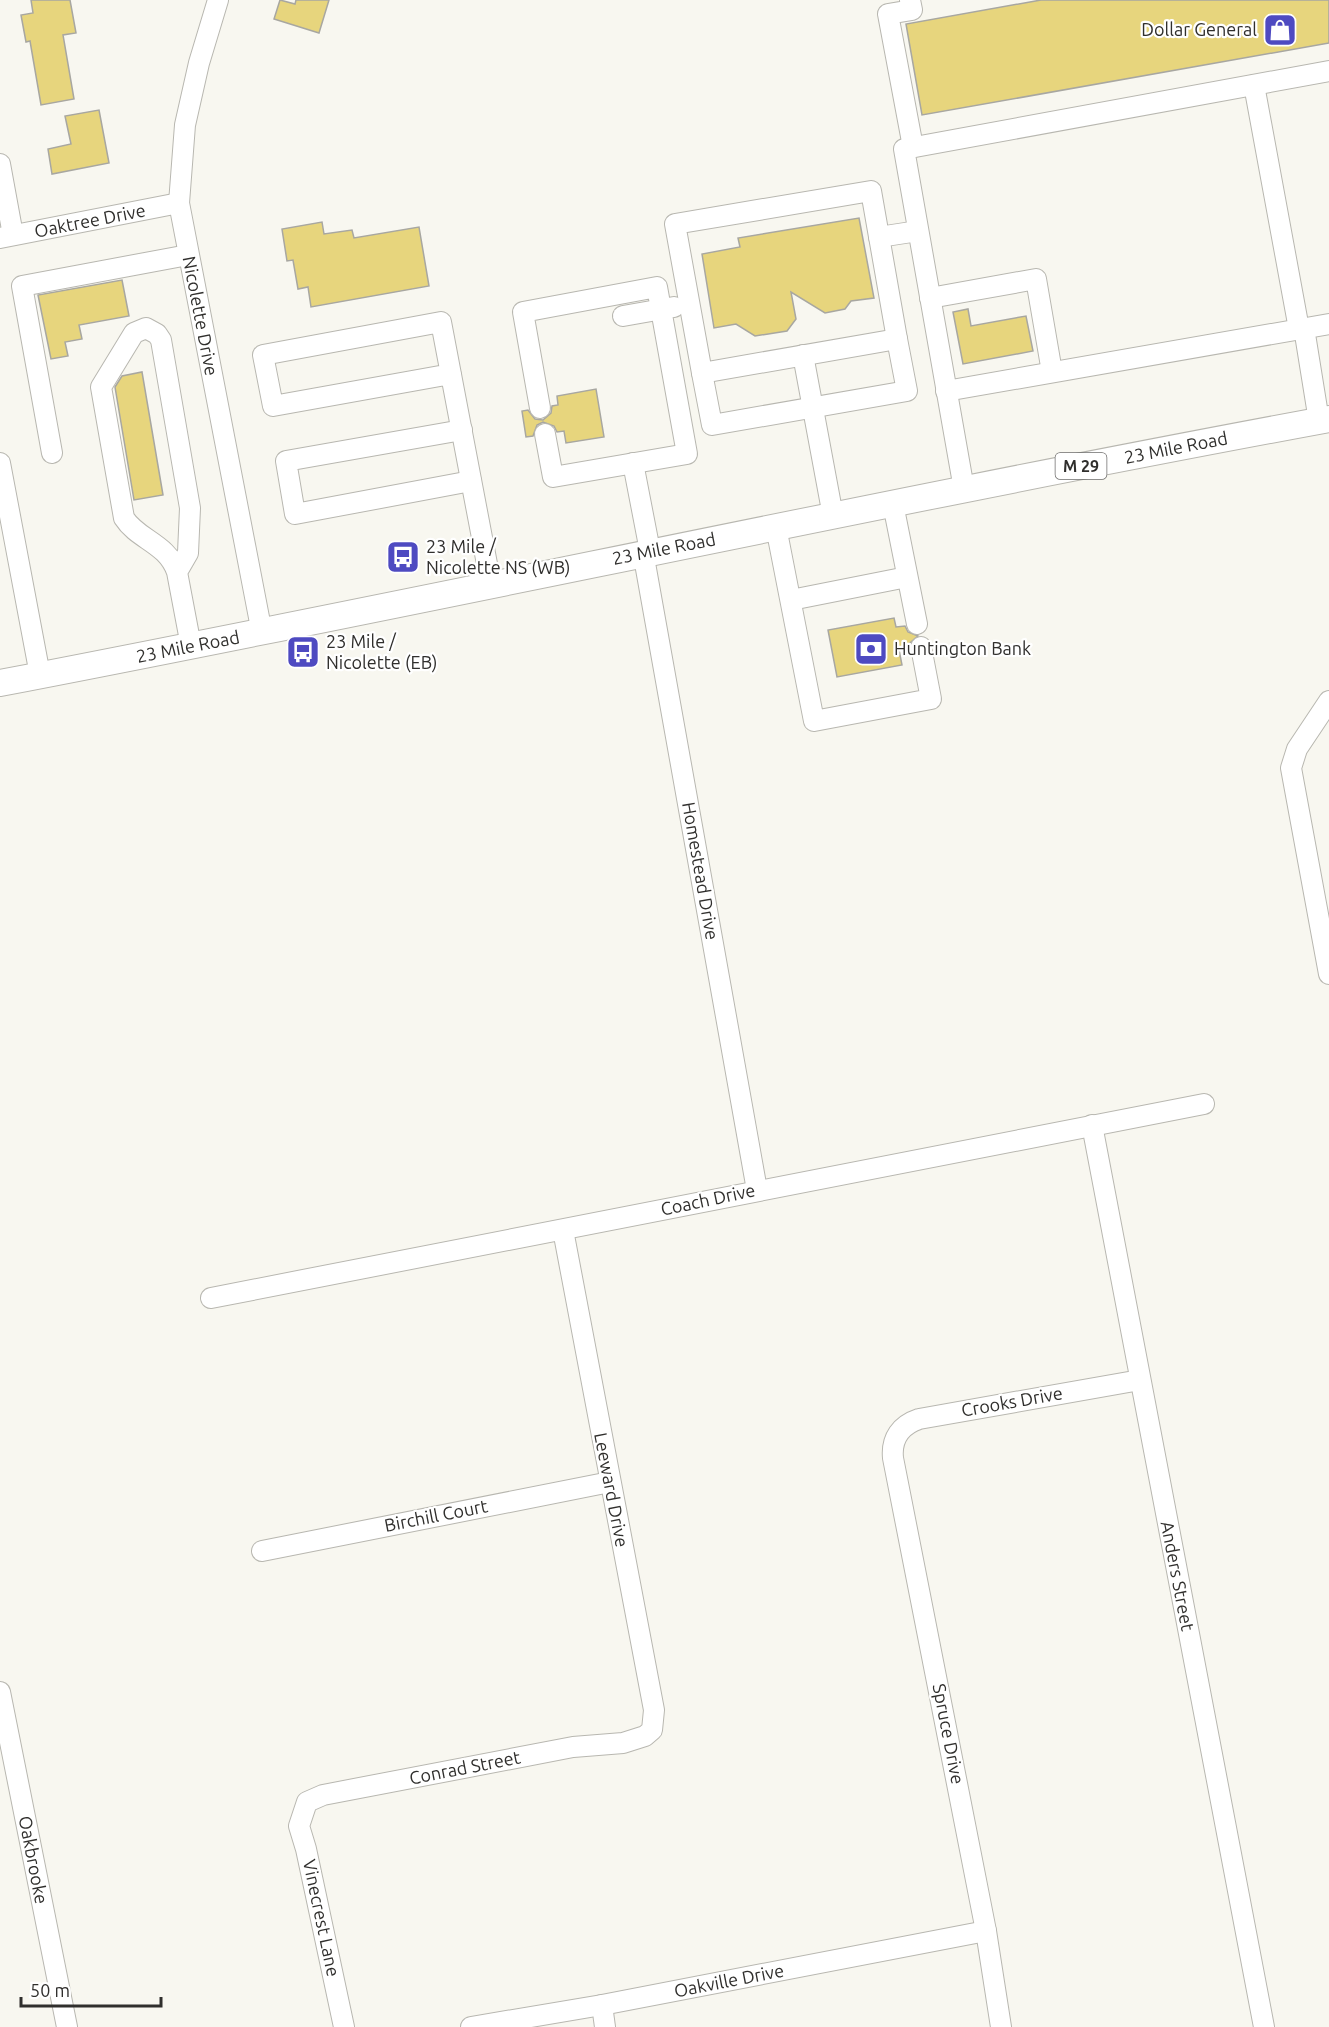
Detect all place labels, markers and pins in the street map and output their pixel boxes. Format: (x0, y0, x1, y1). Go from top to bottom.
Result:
shop icon: Dollar General (1262, 12, 1298, 48)
place label: Dollar General (1141, 19, 1257, 39)
place label: 23 Mile / Nicolette NS (WB) (426, 536, 571, 578)
bus stop icon: 23 Mile / Nicolette NS (WB) (385, 539, 421, 575)
place label: 23 Mile / Nicolette (EB) (326, 631, 438, 673)
bank icon: Huntington Bank (853, 631, 889, 667)
bus stop icon: 23 Mile / Nicolette (EB) (285, 634, 321, 670)
place label: Huntington Bank (894, 638, 1031, 658)

